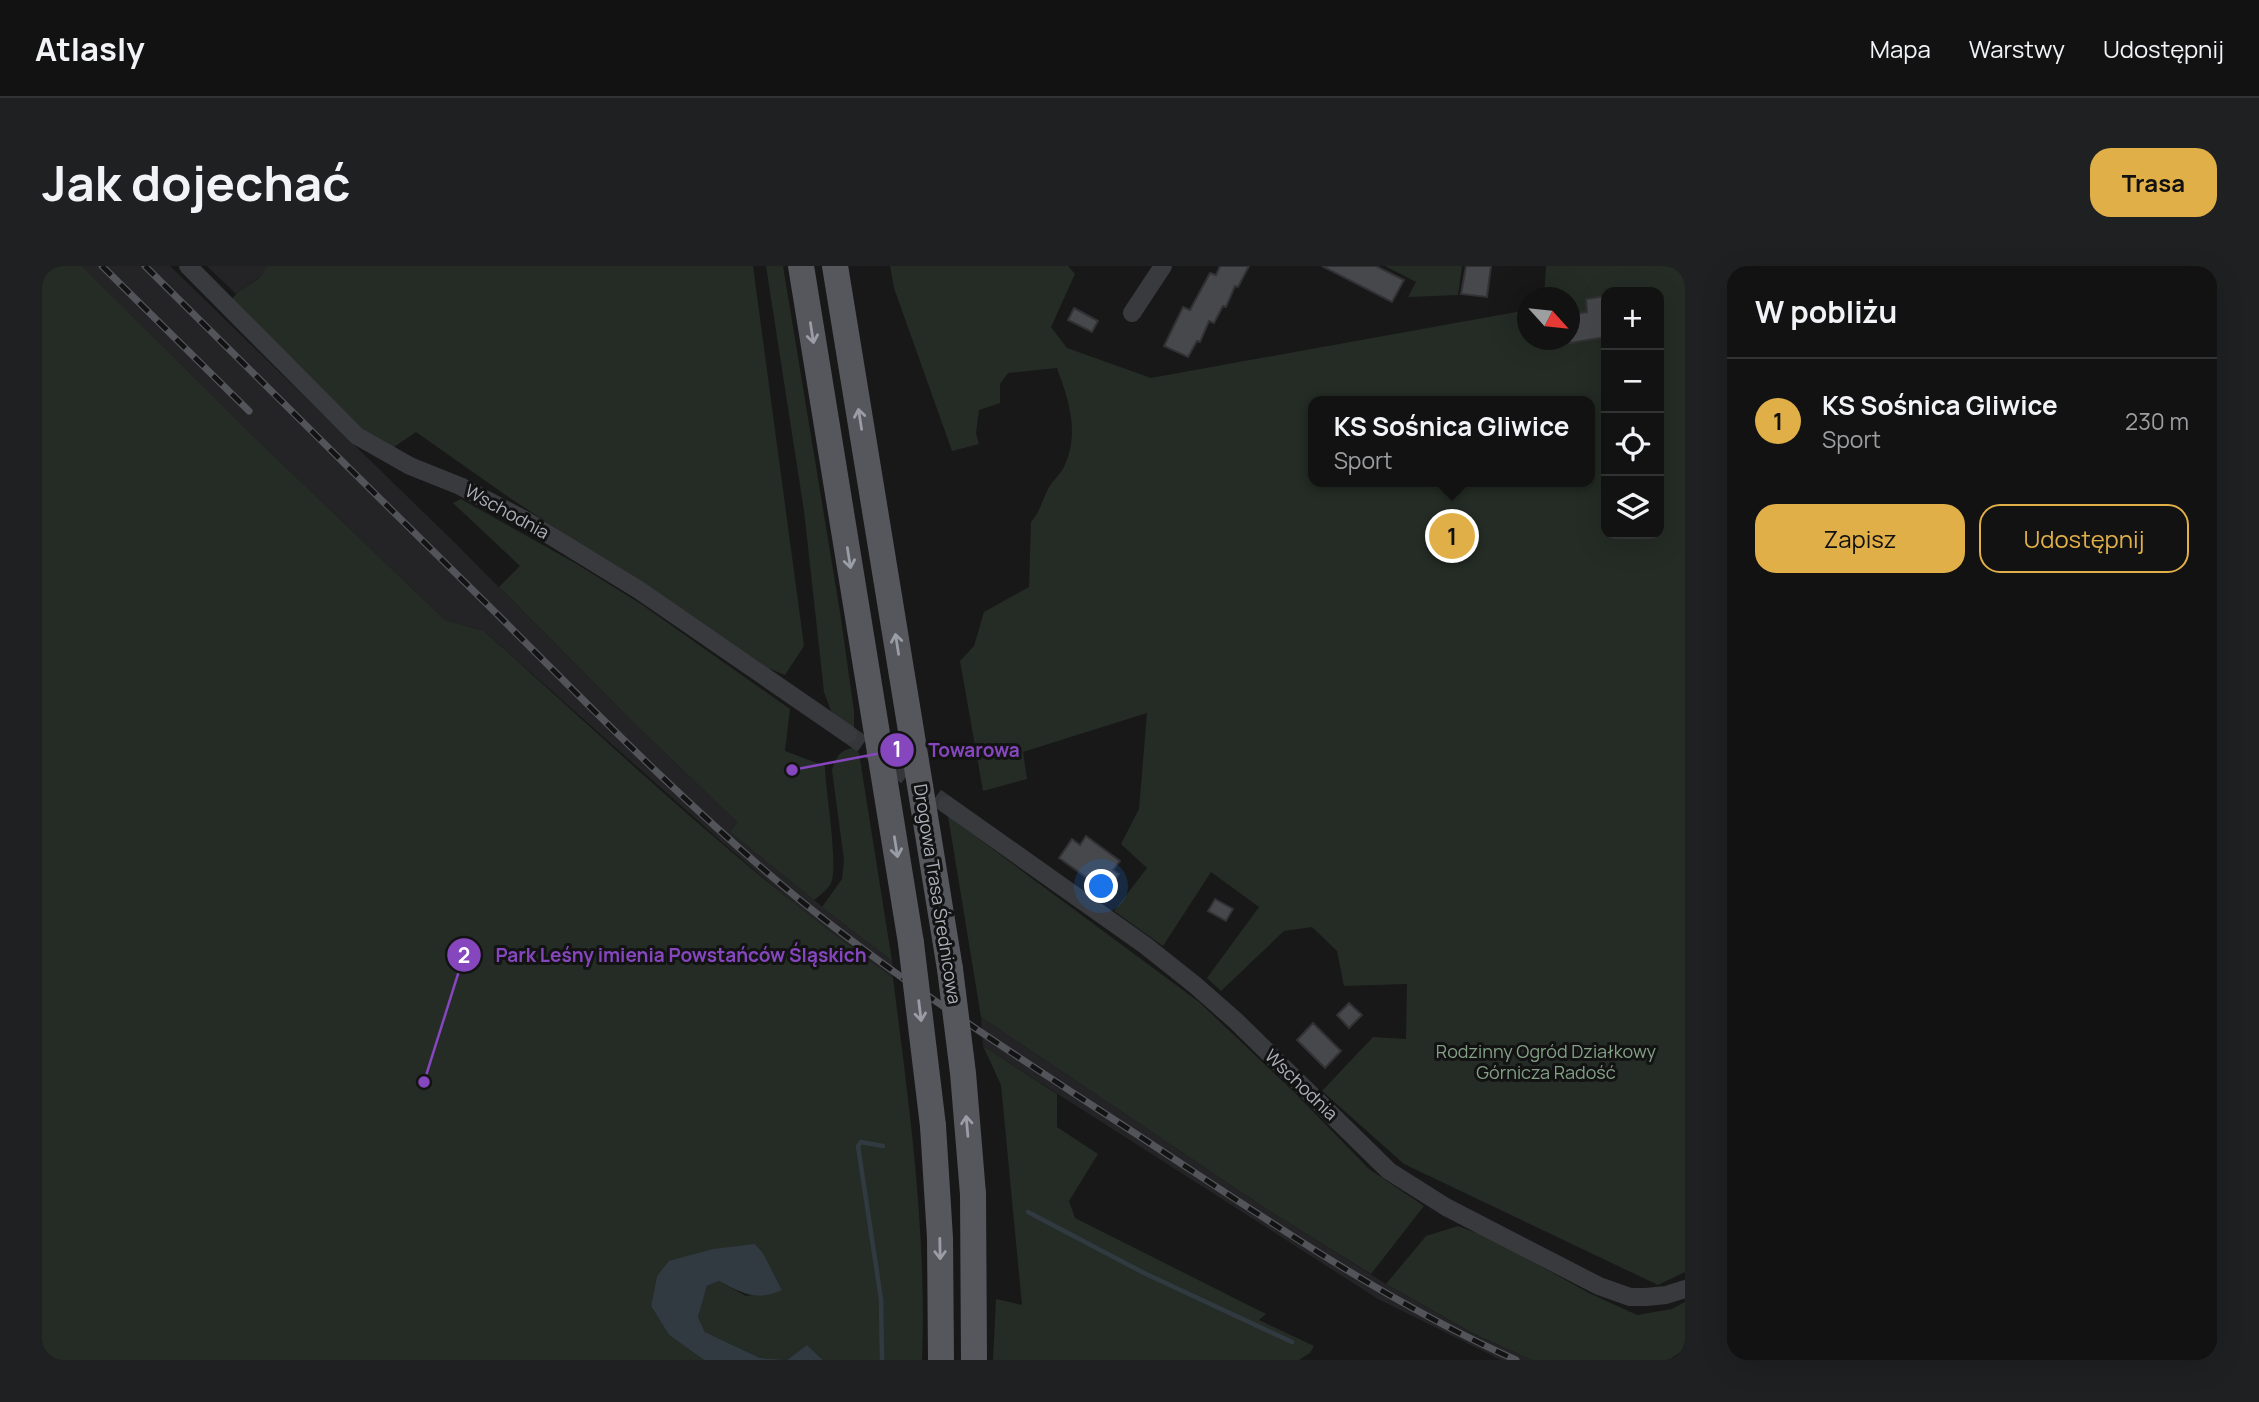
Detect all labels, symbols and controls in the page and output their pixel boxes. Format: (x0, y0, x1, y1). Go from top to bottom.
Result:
text: Atlasly (35, 26, 145, 71)
text: Mapa (1870, 32, 1931, 65)
text: Warstwy (1969, 32, 2065, 65)
text: Udostępnij (2103, 32, 2224, 65)
button: Trasa (2090, 148, 2217, 217)
text: Jak dojechać (42, 149, 350, 216)
north arrow (1517, 287, 1580, 350)
map controls (1601, 287, 1664, 539)
button: + (1601, 287, 1664, 350)
text: W pobliżu (1755, 291, 1897, 332)
one-way arrow (806, 321, 819, 344)
button: − (1601, 350, 1664, 413)
text: KS Sośnica Gliwice (1822, 387, 2058, 423)
popup (1308, 396, 1595, 487)
text: 1 (1773, 405, 1783, 437)
text: 230 m (2125, 405, 2189, 437)
one-way arrow (853, 408, 866, 431)
text: KS Sośnica Gliwice (1334, 408, 1569, 444)
button: locate (1601, 413, 1664, 476)
text: Sport (1822, 423, 1881, 455)
text: Sport (1334, 444, 1393, 476)
button: layers (1601, 476, 1664, 539)
street label: Wschodnia (461, 478, 554, 544)
button: Zapisz (1755, 504, 1965, 573)
button: Udostępnij (1979, 504, 2189, 573)
pin: 1 (1429, 510, 1475, 562)
one-way arrow (843, 546, 856, 569)
one-way arrow (890, 633, 903, 656)
callout: Towarowa (880, 730, 1034, 770)
text: 1 (892, 735, 902, 763)
text: Towarowa (928, 737, 1020, 763)
street label: Drogowa Trasa Średnicowa (909, 782, 967, 1006)
one-way arrow (890, 835, 903, 857)
your location (1084, 869, 1118, 903)
callout: Park Leśny imienia Powstańców Śląskich (447, 935, 881, 975)
text: 2 (458, 941, 470, 969)
text: Park Leśny imienia Powstańców Śląskich (495, 942, 867, 968)
one-way arrow (913, 999, 926, 1022)
park label: Rodzinny Ogród Działkowy Górnicza Radość (1436, 1039, 1657, 1084)
street label: Wschodnia (1260, 1043, 1343, 1125)
one-way arrow (960, 1115, 973, 1137)
one-way arrow (934, 1237, 947, 1260)

